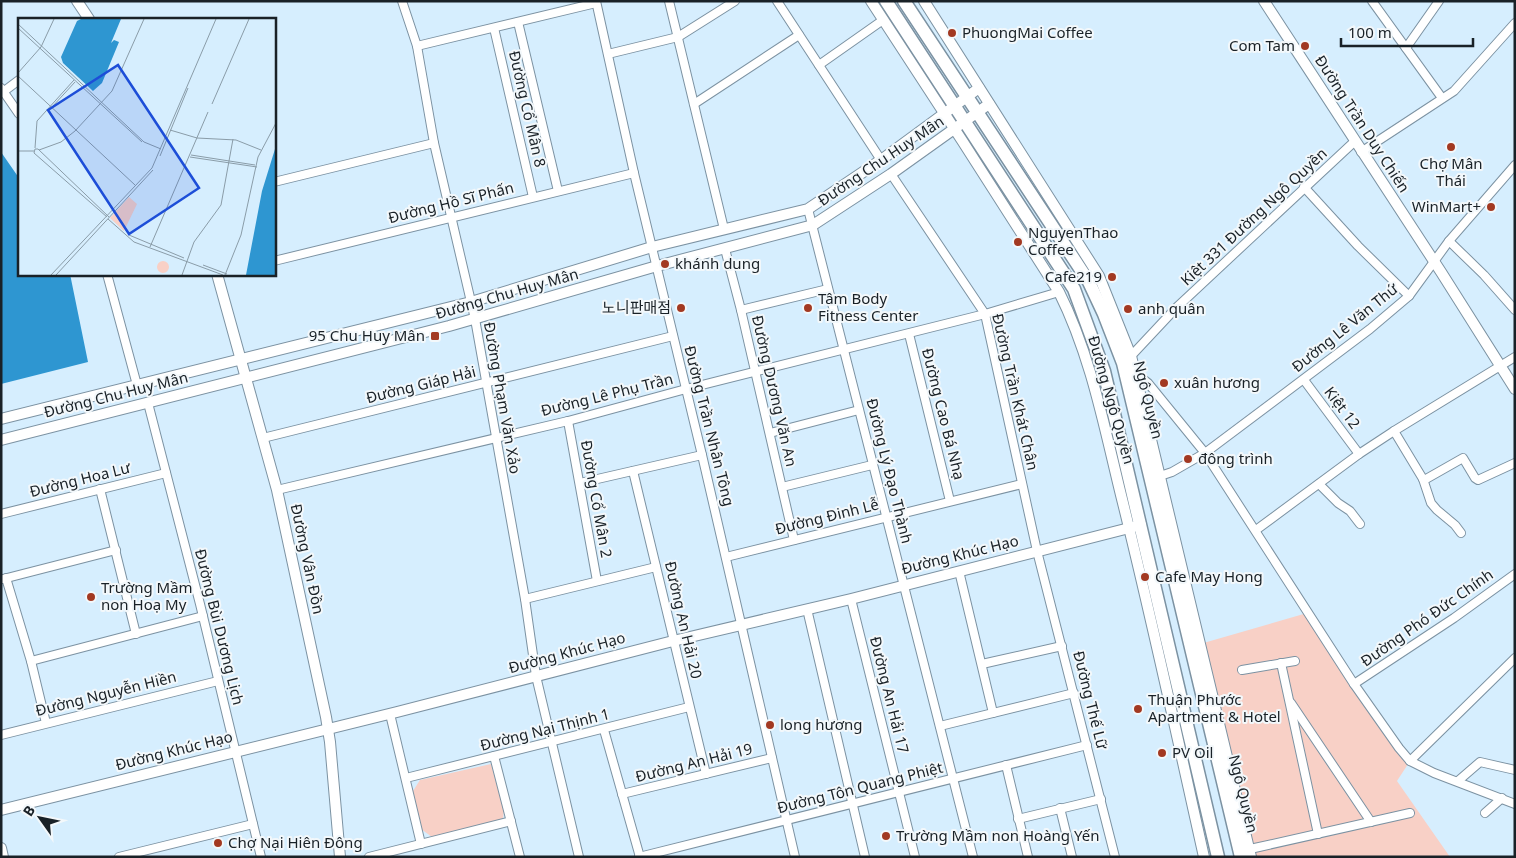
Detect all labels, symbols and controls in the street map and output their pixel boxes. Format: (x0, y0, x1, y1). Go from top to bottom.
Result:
scale bar (1341, 15, 1474, 47)
inset map (18, 18, 275, 275)
place label: PhuongMai Coffee (962, 22, 1093, 42)
text: 100 m (1348, 22, 1392, 42)
marker: PhuongMai Coffee (946, 27, 958, 39)
place label: Com Tam (1229, 35, 1295, 55)
marker: Com Tam (1299, 40, 1311, 52)
street label: Đường Cổ Mân 8 (505, 49, 551, 169)
street label: Đường Trần Duy Chiến (1311, 51, 1415, 196)
street label: Đường Chu Huy Mân (814, 111, 947, 210)
marker: Chợ Mân Thái (1445, 141, 1457, 153)
street label: Kiệt 331 Đường Ngô Quyền (1176, 143, 1331, 289)
place label: Chợ Mân Thái (1419, 153, 1483, 190)
street label: Đường Hồ Sĩ Phấn (386, 177, 516, 227)
place label: WinMart+ (1412, 196, 1481, 216)
marker: WinMart+ (1485, 201, 1497, 213)
place label: NguyenThao Coffee (1028, 222, 1118, 259)
marker: NguyenThao Coffee (1012, 236, 1024, 248)
place label: khánh dung (675, 253, 760, 273)
marker: khánh dung (659, 258, 671, 270)
street label: Đường Chu Huy Mân (433, 263, 581, 323)
place label: Cafe219 (1045, 266, 1102, 286)
marker: Cafe219 (1106, 271, 1118, 283)
street label: Đường Lê Văn Thứ (1287, 278, 1402, 376)
place label: Tâm Body Fitness Center (818, 288, 918, 325)
place label: 노니판매점 (602, 297, 671, 317)
place label: anh quân (1138, 298, 1205, 318)
marker: 노니판매점 (675, 302, 687, 314)
marker: Tâm Body Fitness Center (802, 302, 814, 314)
marker: anh quân (1122, 303, 1134, 315)
street label: Đường Trần Khát Chân (988, 311, 1044, 472)
street label: Đường Dương Văn An (748, 313, 802, 468)
street label: Đường Phạm Văn Xảo (480, 320, 526, 475)
place label: 95 Chu Huy Mân (309, 325, 425, 345)
marker: 95 Chu Huy Mân (429, 330, 441, 342)
street label: Đường Ngô Quyền (1084, 333, 1140, 466)
street label: Đường Trần Nhân Tông (680, 343, 740, 508)
street label: Đường Cao Bá Nhạ (918, 346, 970, 482)
street label: Ngô Quyền (1130, 359, 1168, 441)
street label: Đường Giáp Hải (364, 361, 478, 407)
street label: Đường Chu Huy Mân (42, 366, 190, 422)
street label: Đường Lê Phụ Trần (539, 368, 675, 420)
place label: xuân hương (1174, 372, 1260, 392)
marker: xuân hương (1158, 377, 1170, 389)
street label: Kiệt 12 (1320, 382, 1365, 433)
street label: Đường Lý Đạo Thành (862, 396, 918, 545)
street label: Đường Cổ Mân 2 (577, 439, 617, 559)
place label: đông trình (1198, 448, 1273, 468)
marker: đông trình (1182, 453, 1194, 465)
street label: Đường Hoa Lư (27, 457, 133, 501)
street label: Đường Đinh Lễ (773, 493, 881, 539)
street label: Đường Vân Đồn (287, 502, 329, 616)
street label: Đường Khúc Hạo (899, 530, 1021, 578)
street label: Đường Bùi Dương Lịch (191, 547, 249, 707)
street label: Đường An Hải 20 (661, 559, 707, 680)
street label: Đường Phó Đức Chính (1356, 564, 1497, 670)
place label: Cafe May Hong (1155, 566, 1263, 586)
marker: Cafe May Hong (1139, 571, 1151, 583)
place label: Trường Mầm non Hoạ My (101, 577, 193, 614)
marker: Trường Mầm non Hoạ My (85, 591, 97, 603)
street label: Đường Khúc Hạo (506, 627, 627, 677)
street label: Đường An Hải 17 (866, 634, 914, 755)
street label: Đường Thế Lữ (1069, 649, 1113, 752)
street label: Đường Nguyễn Hiền (33, 666, 178, 720)
place label: Thuận Phước Apartment & Hotel (1148, 689, 1281, 726)
street label: Đường Nại Thịnh 1 (478, 703, 612, 755)
marker: Thuận Phước Apartment & Hotel (1132, 703, 1144, 715)
place label: long hương (780, 714, 862, 734)
marker: long hương (764, 719, 776, 731)
street label: Đường Khúc Hạo (113, 726, 235, 774)
street label: Đường An Hải 19 (633, 738, 754, 786)
place label: PV Oil (1172, 742, 1213, 762)
marker: PV Oil (1156, 747, 1168, 759)
street label: Ngô Quyền (1225, 753, 1263, 835)
street label: Đường Tôn Quang Phiệt (775, 757, 945, 817)
north arrow (15, 793, 65, 843)
text: B (18, 802, 39, 820)
place label: Trường Mầm non Hoàng Yến (896, 825, 1099, 845)
marker: Trường Mầm non Hoàng Yến (880, 830, 892, 842)
place label: Chợ Nại Hiên Đông (228, 832, 363, 852)
marker: Chợ Nại Hiên Đông (212, 837, 224, 849)

